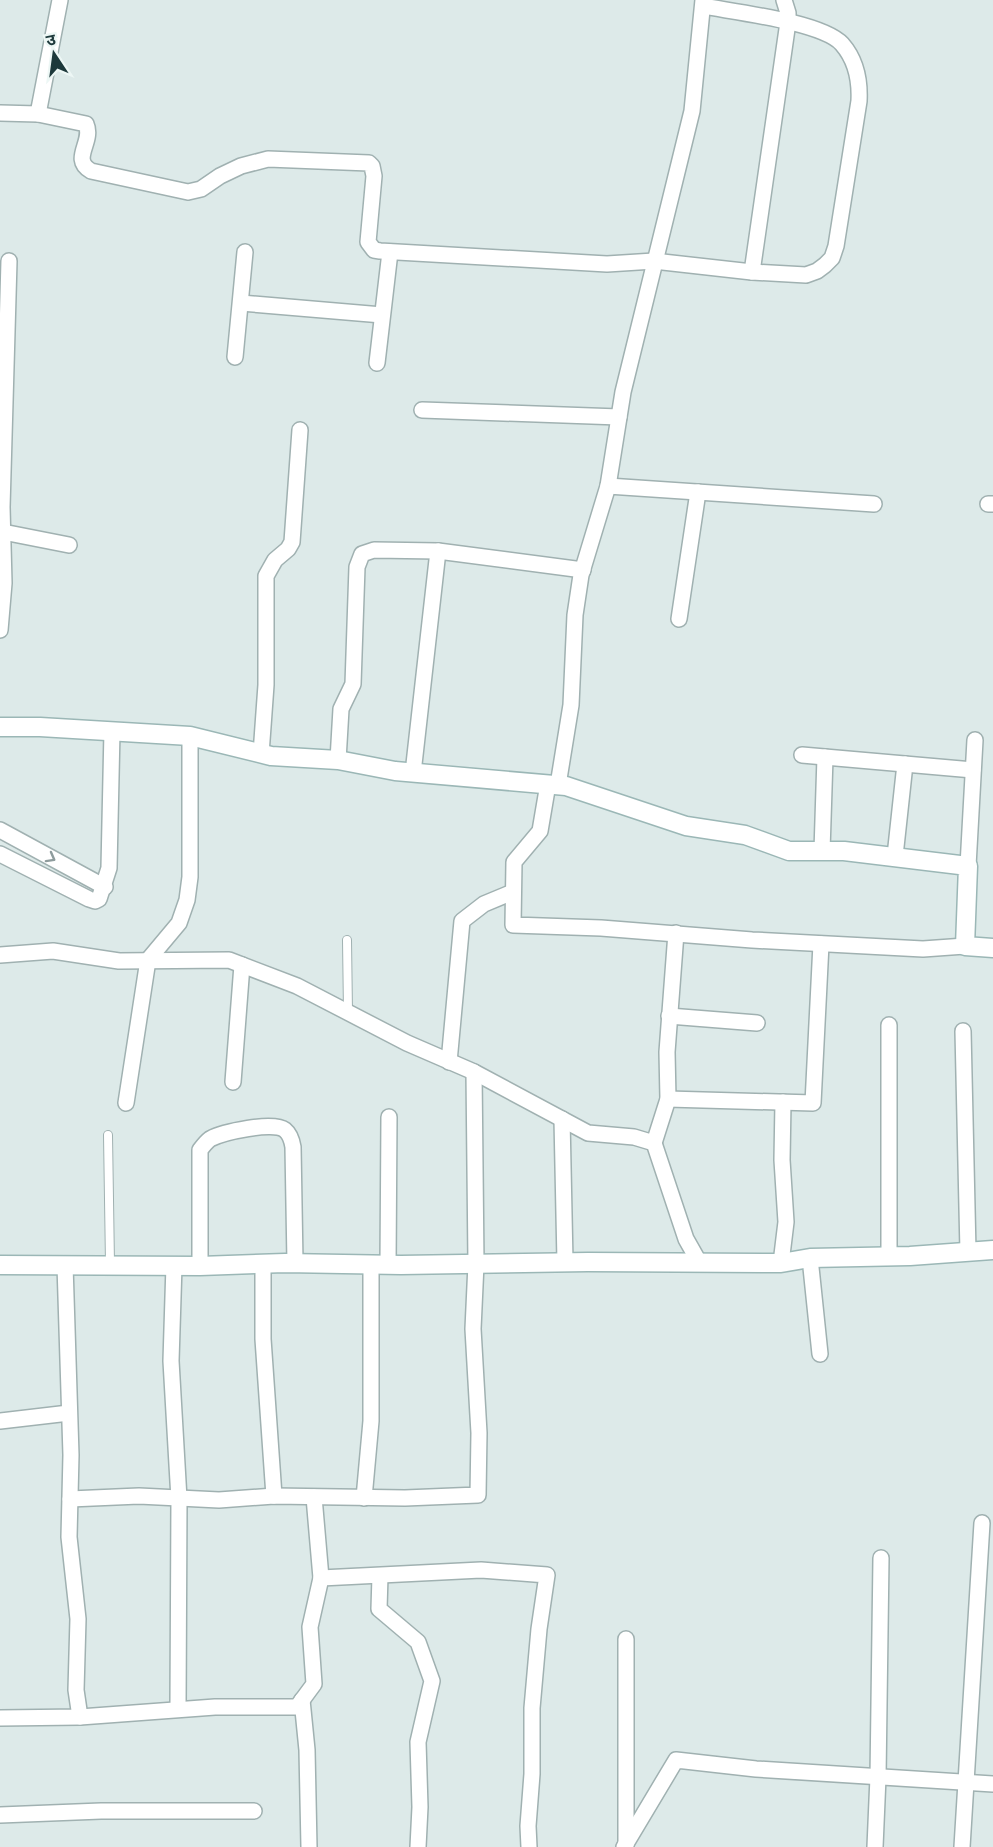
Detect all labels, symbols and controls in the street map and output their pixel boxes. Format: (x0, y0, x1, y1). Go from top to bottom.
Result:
north arrow (24, 24, 84, 84)
text: उ (44, 29, 58, 51)
one-way arrow (45, 851, 56, 862)

